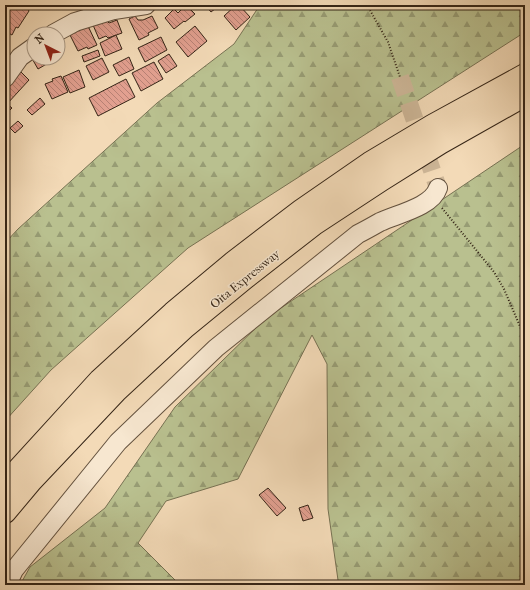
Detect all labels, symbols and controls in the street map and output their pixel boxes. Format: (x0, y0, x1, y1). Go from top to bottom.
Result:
north arrow (26, 26, 66, 66)
text: N (32, 31, 48, 47)
street label: Oita Expressway (207, 246, 283, 311)

